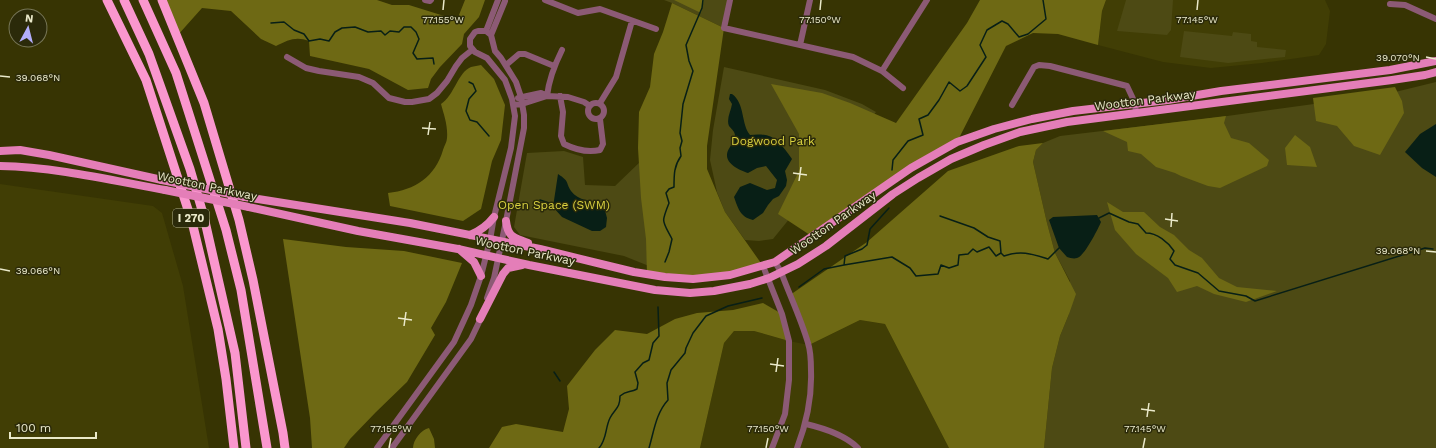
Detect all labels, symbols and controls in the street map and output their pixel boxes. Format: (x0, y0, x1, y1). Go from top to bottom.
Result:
north arrow (8, 8, 48, 48)
text: N (24, 12, 34, 26)
text: 77.155°W (422, 14, 464, 25)
text: 77.150°W (799, 14, 841, 25)
text: 77.145°W (1176, 14, 1218, 25)
text: 39.070°N (1376, 52, 1420, 63)
text: 39.068°N (16, 72, 60, 83)
street label: Wootton Parkway (1094, 87, 1197, 113)
park label: Dogwood Park (731, 134, 815, 148)
street label: Wootton Parkway (156, 169, 259, 204)
street label: Wootton Parkway (787, 188, 879, 258)
park label: Open Space (SWM) (498, 198, 610, 212)
road number: I 270 (173, 209, 209, 227)
street label: Wootton Parkway (474, 234, 577, 269)
text: 39.068°N (1376, 245, 1420, 256)
text: 39.066°N (16, 265, 60, 276)
scale bar (10, 414, 96, 440)
text: 100 m (16, 421, 51, 435)
text: 77.155°W (370, 423, 412, 434)
text: 77.150°W (747, 423, 789, 434)
text: 77.145°W (1124, 423, 1166, 434)

